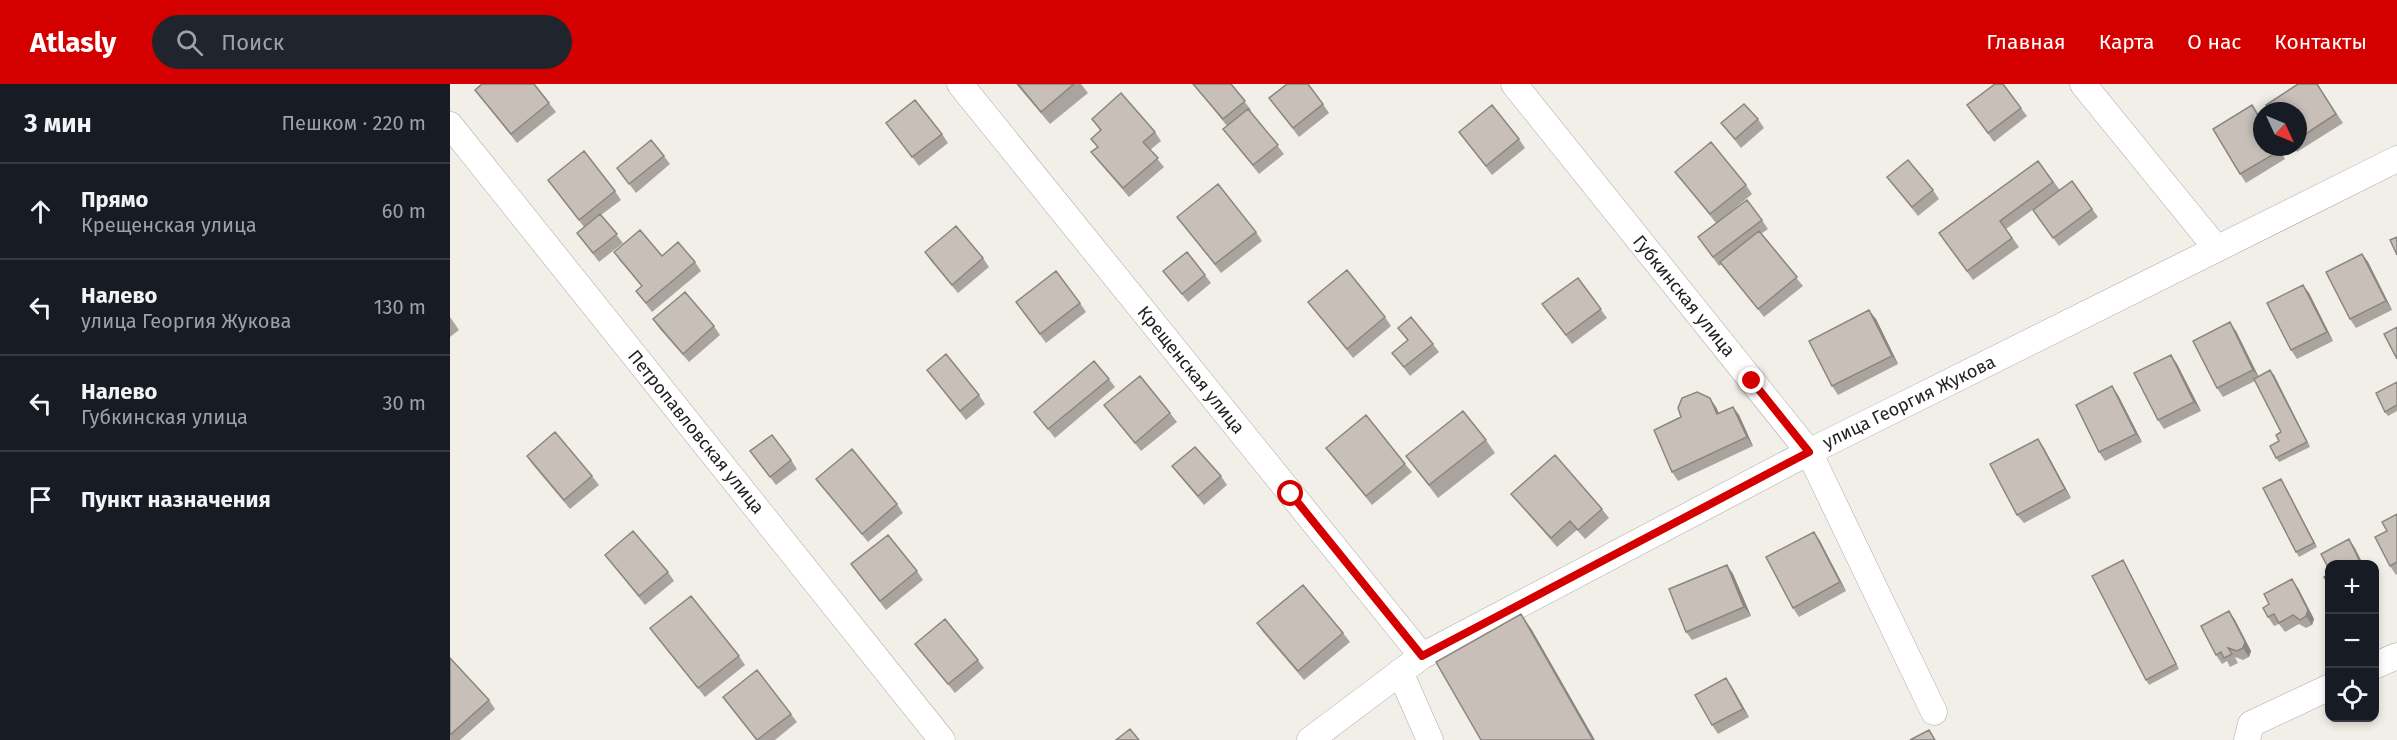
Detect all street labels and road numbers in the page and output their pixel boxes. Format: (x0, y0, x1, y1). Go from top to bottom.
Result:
street label: Губкинская улица (1628, 231, 1740, 361)
street label: Крещенская улица (1133, 302, 1249, 438)
street label: Петропавловская улица (623, 346, 769, 518)
street label: улица Георгия Жукова (1819, 351, 1999, 453)

